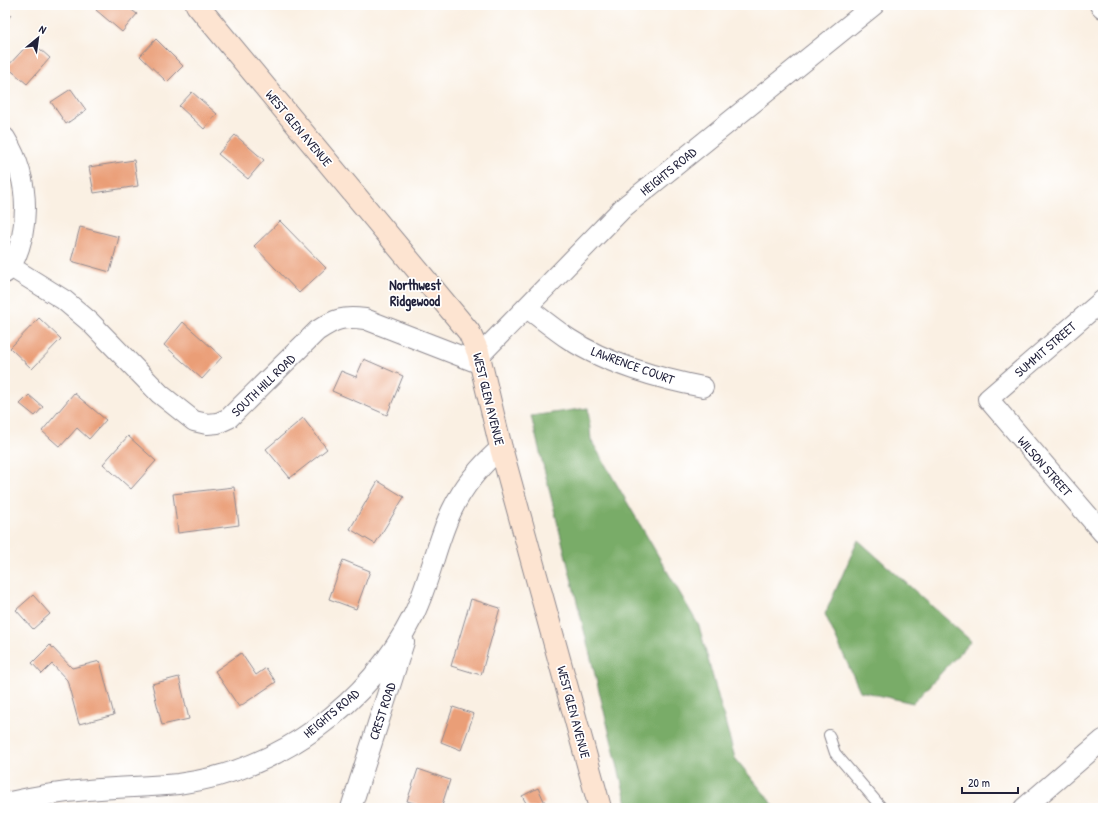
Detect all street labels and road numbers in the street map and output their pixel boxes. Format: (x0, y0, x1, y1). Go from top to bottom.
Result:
street label: WEST GLEN AVENUE (262, 86, 337, 170)
street label: HEIGHTS ROAD (636, 142, 701, 199)
street label: SUMMIT STREET (1010, 317, 1080, 381)
street label: LAWRENCE COURT (589, 342, 678, 389)
street label: SOUTH HILL ROAD (227, 349, 300, 420)
street label: WEST GLEN AVENUE (469, 351, 509, 447)
street label: WILSON STREET (1014, 432, 1077, 501)
street label: WEST GLEN AVENUE (553, 664, 595, 760)
street label: CREST ROAD (364, 679, 400, 742)
street label: HEIGHTS ROAD (299, 684, 363, 742)

